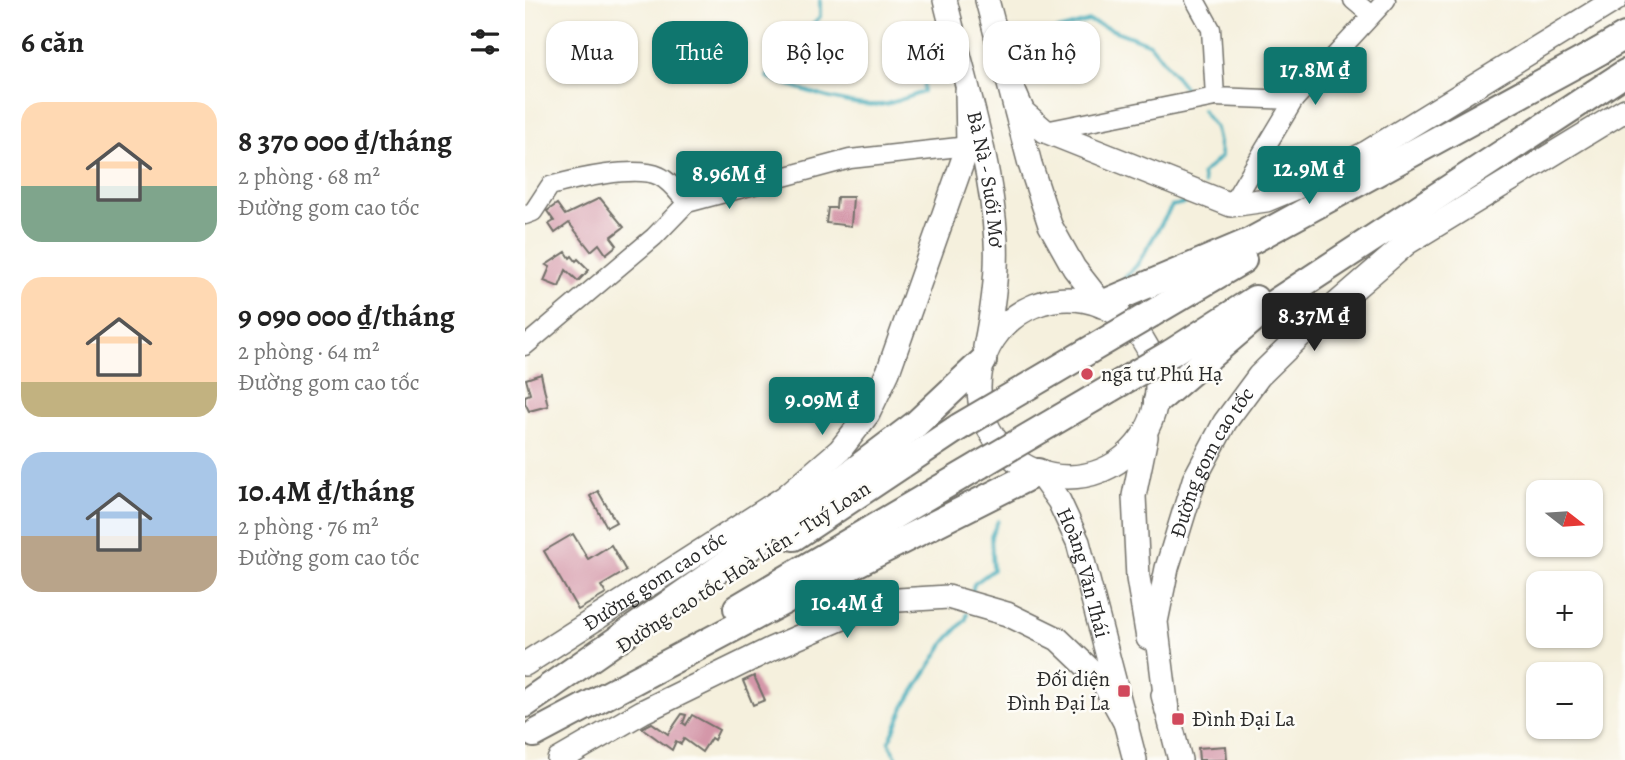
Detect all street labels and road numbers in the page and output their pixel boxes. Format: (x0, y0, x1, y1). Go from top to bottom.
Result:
street label: Bà Nà - Suối Mơ (960, 108, 1010, 249)
street label: Đường gom cao tốc (1163, 381, 1260, 541)
street label: Đường cao tốc Hoà Liên - Tuý Loan (610, 474, 876, 660)
street label: Hoàng Văn Thái (1050, 503, 1116, 641)
street label: Đường gom cao tốc (577, 524, 732, 637)

